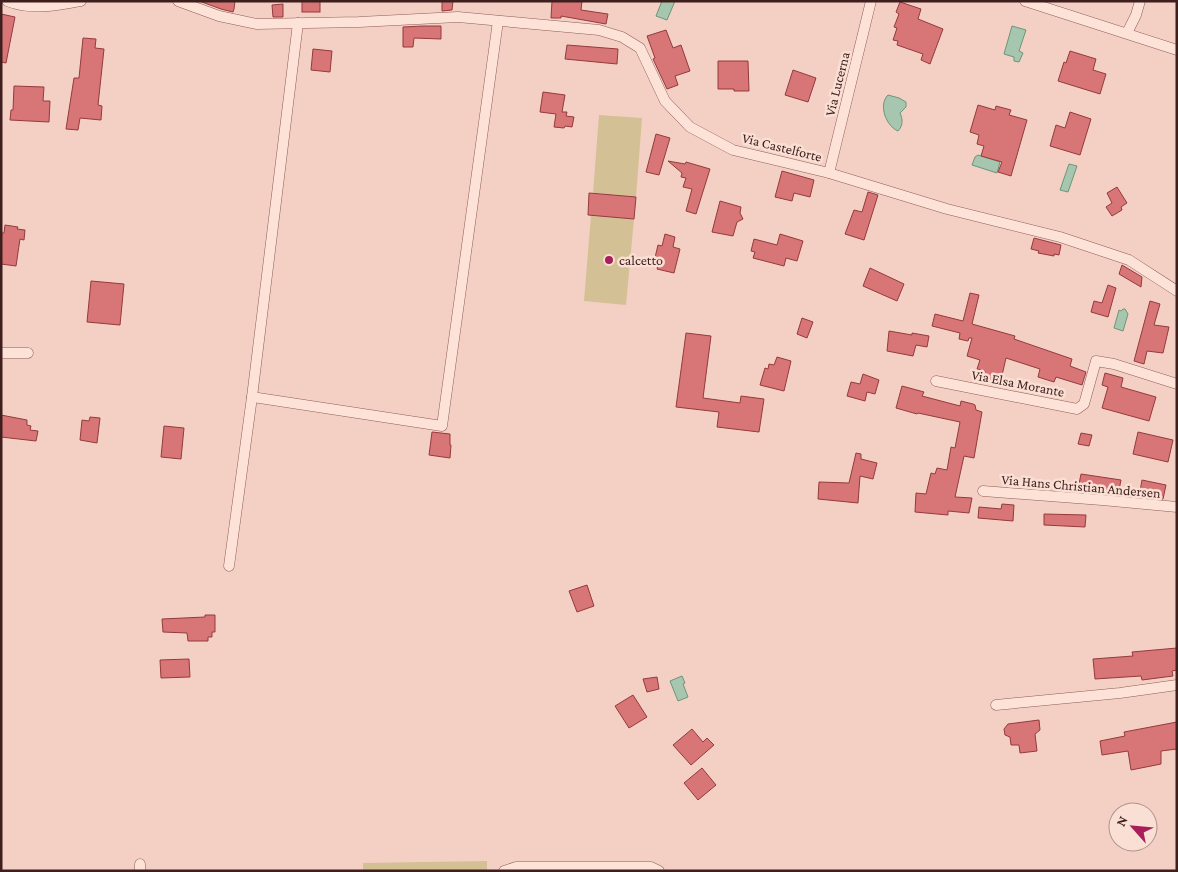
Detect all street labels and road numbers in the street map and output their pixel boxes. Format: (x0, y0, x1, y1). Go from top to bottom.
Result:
street label: Via Lucerna (821, 50, 853, 118)
street label: Via Castelforte (740, 129, 824, 165)
street label: Via Elsa Morante (970, 366, 1066, 400)
street label: Via Hans Christian Andersen (1001, 471, 1162, 501)

